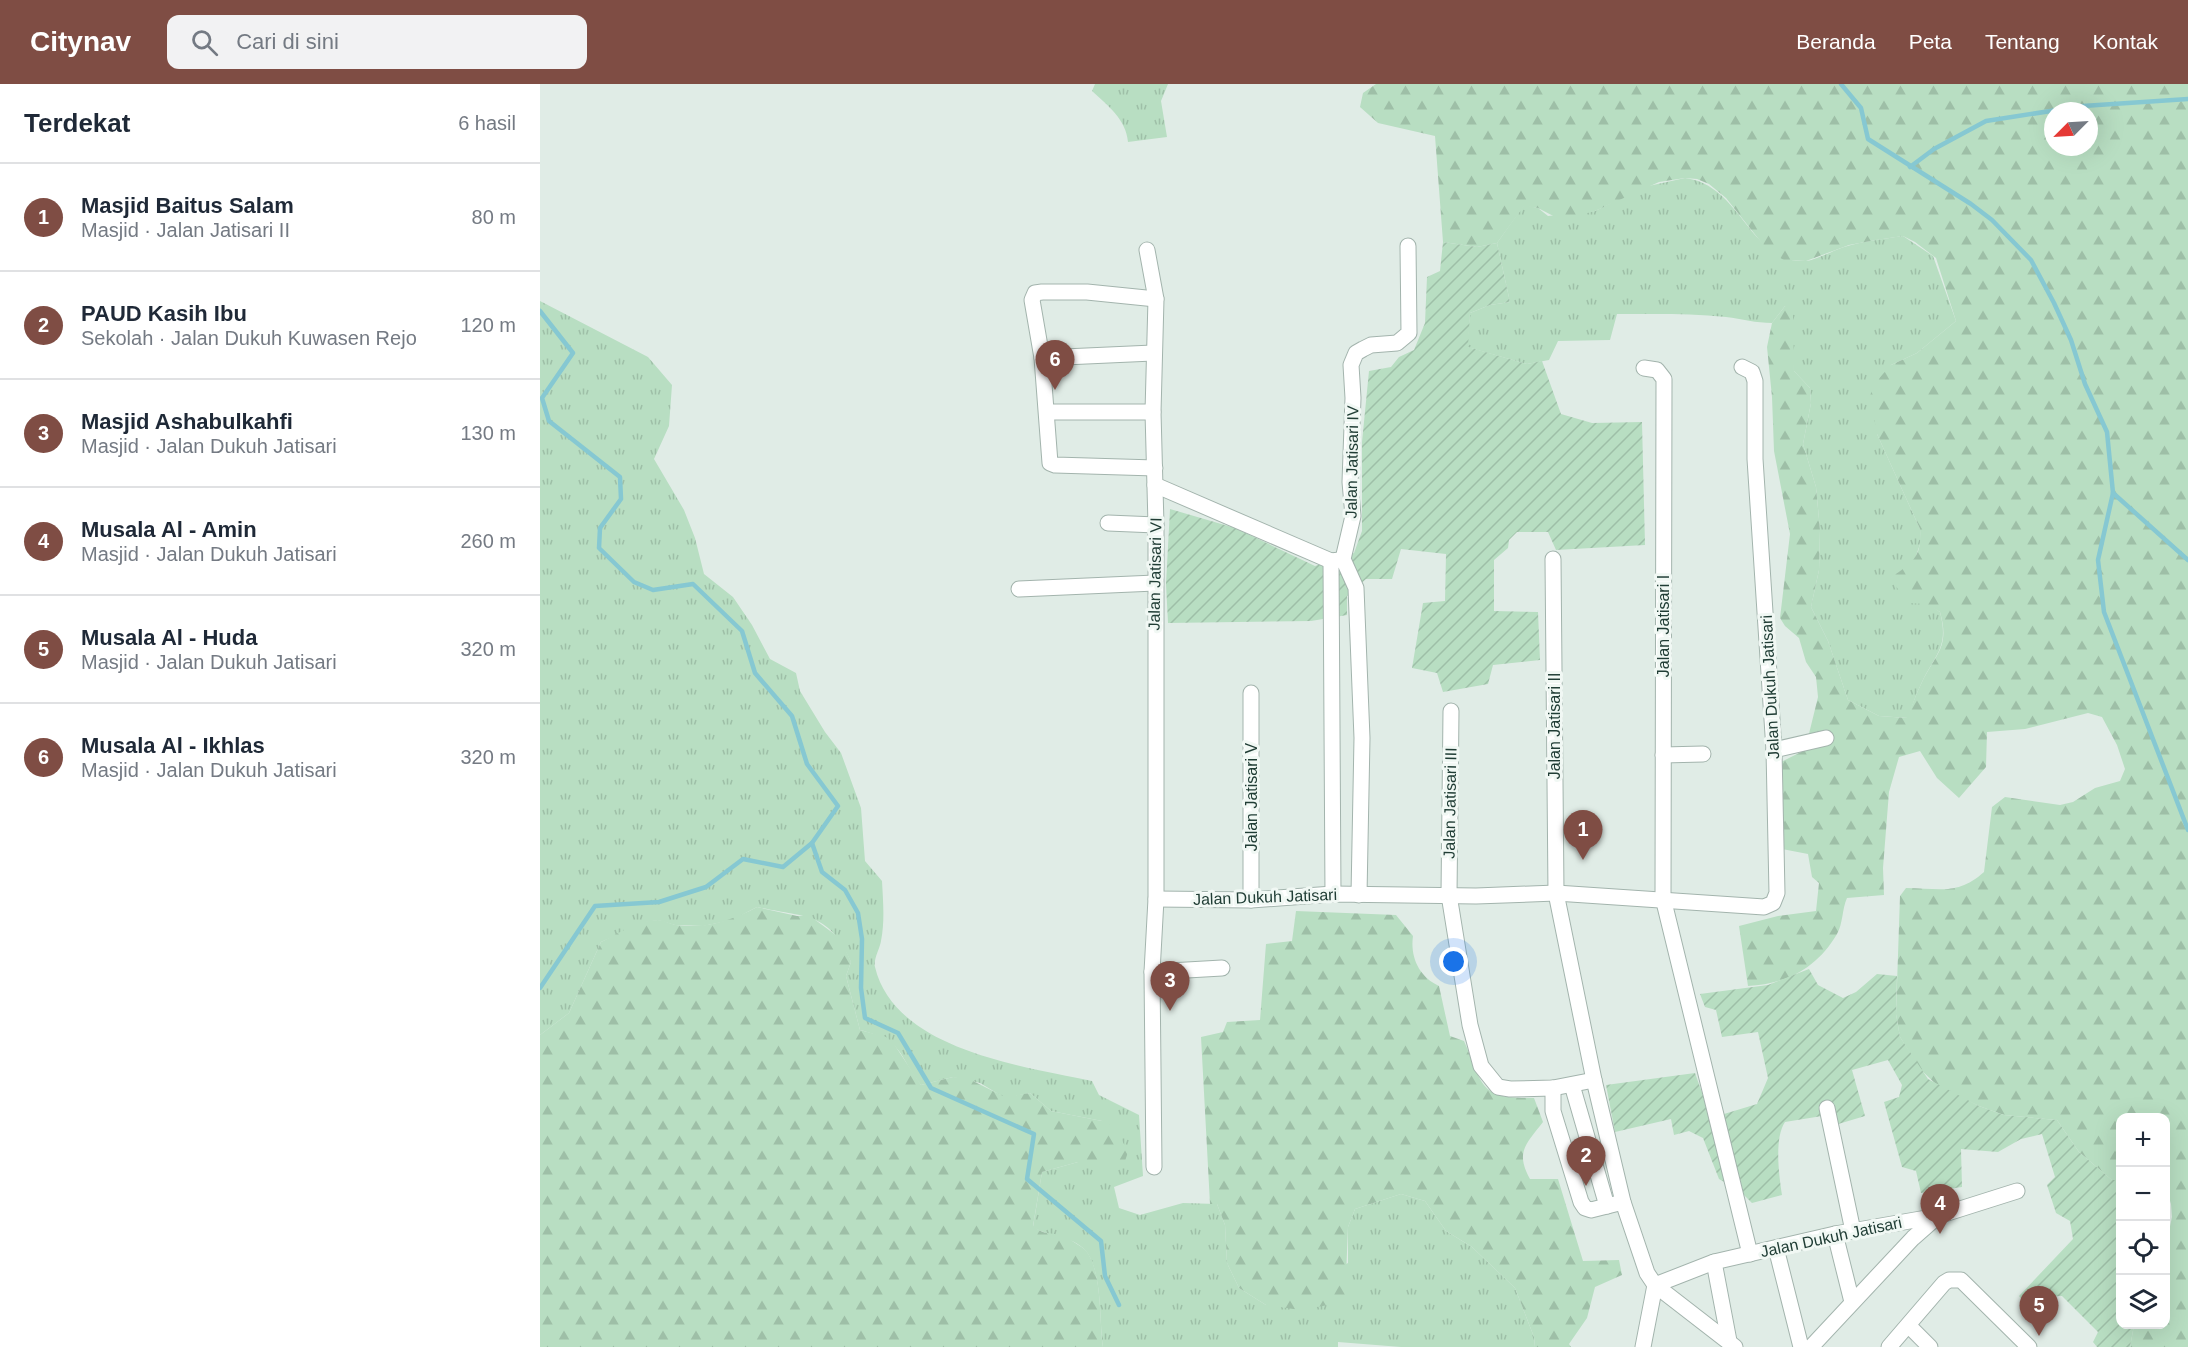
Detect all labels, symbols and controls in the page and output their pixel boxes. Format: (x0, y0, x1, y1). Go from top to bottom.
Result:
search box (167, 15, 587, 69)
text: Citynav (30, 26, 131, 57)
icon: search (188, 26, 221, 59)
text: Cari di sini (236, 29, 339, 54)
text: Beranda (1796, 30, 1876, 53)
text: Peta (1909, 30, 1952, 53)
text: Tentang (1985, 30, 2060, 53)
text: Kontak (2093, 30, 2158, 53)
north arrow (2044, 102, 2098, 156)
text: Terdekat (24, 108, 130, 138)
text: 6 hasil (458, 112, 516, 134)
text: Masjid Baitus Salam (81, 193, 294, 218)
text: 1 (38, 206, 49, 228)
text: 80 m (472, 206, 516, 228)
text: Masjid · Jalan Jatisari II (81, 219, 290, 241)
text: PAUD Kasih Ibu (81, 301, 247, 326)
text: 2 (38, 314, 49, 336)
text: 120 m (460, 314, 516, 336)
text: Sekolah · Jalan Dukuh Kuwasen Rejo (81, 327, 417, 349)
pin: 6 (1036, 340, 1074, 390)
street label: Jalan Jatisari IV (1343, 405, 1361, 519)
text: Masjid Ashabulkahfi (81, 409, 293, 434)
text: 3 (38, 422, 49, 444)
text: 130 m (460, 422, 516, 444)
text: Masjid · Jalan Dukuh Jatisari (81, 435, 337, 457)
text: Musala Al - Amin (81, 517, 257, 542)
street label: Jalan Jatisari VI (1146, 517, 1164, 631)
text: 4 (38, 530, 49, 552)
text: 260 m (460, 530, 516, 552)
text: Masjid · Jalan Dukuh Jatisari (81, 543, 337, 565)
street label: Jalan Jatisari I (1655, 575, 1672, 677)
street label: Jalan Dukuh Jatisari (1758, 615, 1782, 759)
text: Musala Al - Huda (81, 625, 257, 650)
text: 5 (38, 638, 49, 660)
text: 320 m (460, 638, 516, 660)
text: Masjid · Jalan Dukuh Jatisari (81, 651, 337, 673)
street label: Jalan Jatisari II (1546, 673, 1563, 779)
text: Musala Al - Ikhlas (81, 733, 265, 758)
street label: Jalan Jatisari V (1243, 742, 1260, 851)
text: 6 (38, 746, 49, 768)
text: 320 m (460, 746, 516, 768)
street label: Jalan Jatisari III (1441, 747, 1459, 859)
text: Masjid · Jalan Dukuh Jatisari (81, 759, 337, 781)
pin: 1 (1564, 810, 1602, 860)
street label: Jalan Dukuh Jatisari (1193, 886, 1337, 908)
your location (1439, 947, 1468, 976)
pin: 3 (1150, 962, 1190, 1011)
map controls (2116, 1113, 2170, 1329)
button: + (2116, 1113, 2170, 1167)
pin: 2 (1566, 1136, 1606, 1186)
button: − (2116, 1167, 2170, 1221)
pin: 4 (1920, 1184, 1960, 1234)
street label: Jalan Dukuh Jatisari (1759, 1214, 1903, 1260)
button: locate (2116, 1221, 2170, 1275)
button: layers (2116, 1275, 2170, 1329)
pin: 5 (2020, 1286, 2058, 1336)

